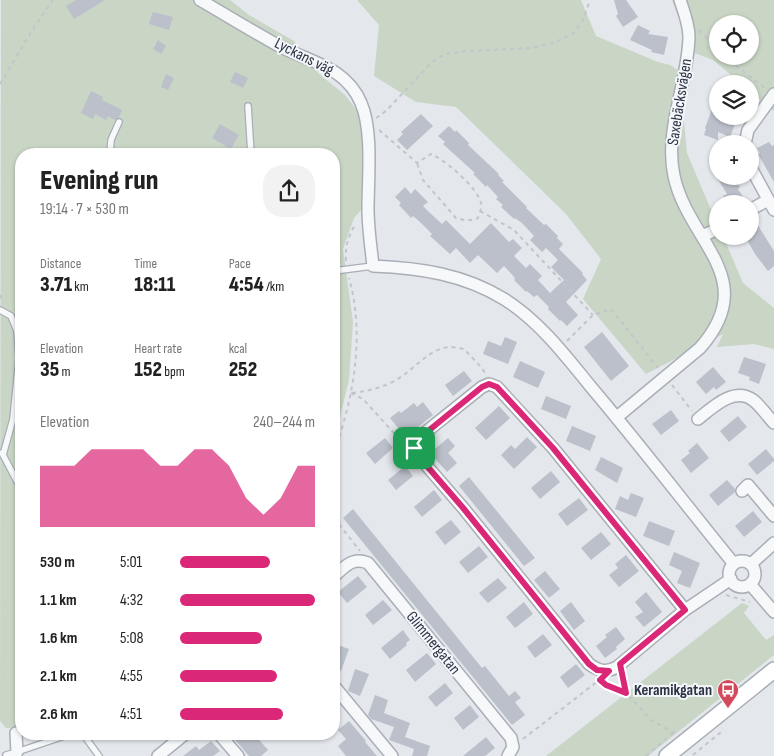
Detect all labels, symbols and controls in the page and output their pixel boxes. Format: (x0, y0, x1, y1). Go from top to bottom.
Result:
map controls (709, 15, 759, 245)
button: locate (709, 15, 759, 65)
street label: Lyckans väg (271, 34, 337, 80)
street label: Saxebäcksvägen (664, 57, 696, 147)
button: layers (709, 75, 759, 125)
button: + (709, 135, 759, 185)
text: Evening run (40, 164, 158, 197)
button: share (263, 165, 315, 217)
button: − (709, 195, 759, 245)
text: 19:14 · 7 × 530 m (40, 200, 129, 219)
text: Distance (40, 255, 81, 272)
text: Time (134, 255, 157, 272)
text: Pace (229, 255, 251, 272)
text: 3.71 (40, 272, 72, 297)
text: 18:11 (134, 272, 175, 297)
text: 4:54 (229, 272, 264, 297)
text: km (72, 278, 89, 295)
text: /km (264, 278, 284, 295)
text: Elevation (40, 340, 83, 357)
text: Heart rate (134, 340, 182, 357)
text: kcal (229, 340, 247, 357)
text: 35 (40, 357, 59, 382)
text: 152 (134, 357, 162, 382)
text: 252 (229, 357, 257, 382)
text: m (59, 363, 70, 380)
text: bpm (162, 363, 185, 380)
text: Elevation (40, 413, 89, 432)
text: 240–244 m (253, 413, 315, 432)
pin (393, 427, 435, 469)
icon: arrive (400, 434, 428, 462)
text: 530 m (40, 553, 75, 572)
text: 5:01 (120, 553, 142, 572)
text: 1.1 km (40, 591, 77, 610)
text: 4:32 (120, 591, 143, 610)
street label: Glimmergatan (402, 608, 464, 678)
text: 1.6 km (40, 629, 77, 648)
text: 5:08 (120, 629, 144, 648)
text: 2.1 km (40, 667, 77, 686)
text: 4:55 (120, 667, 143, 686)
bus stop icon: Keramikgatan (716, 678, 740, 709)
place label: Keramikgatan (634, 681, 712, 700)
text: 2.6 km (40, 705, 78, 724)
text: 4:51 (120, 705, 142, 724)

